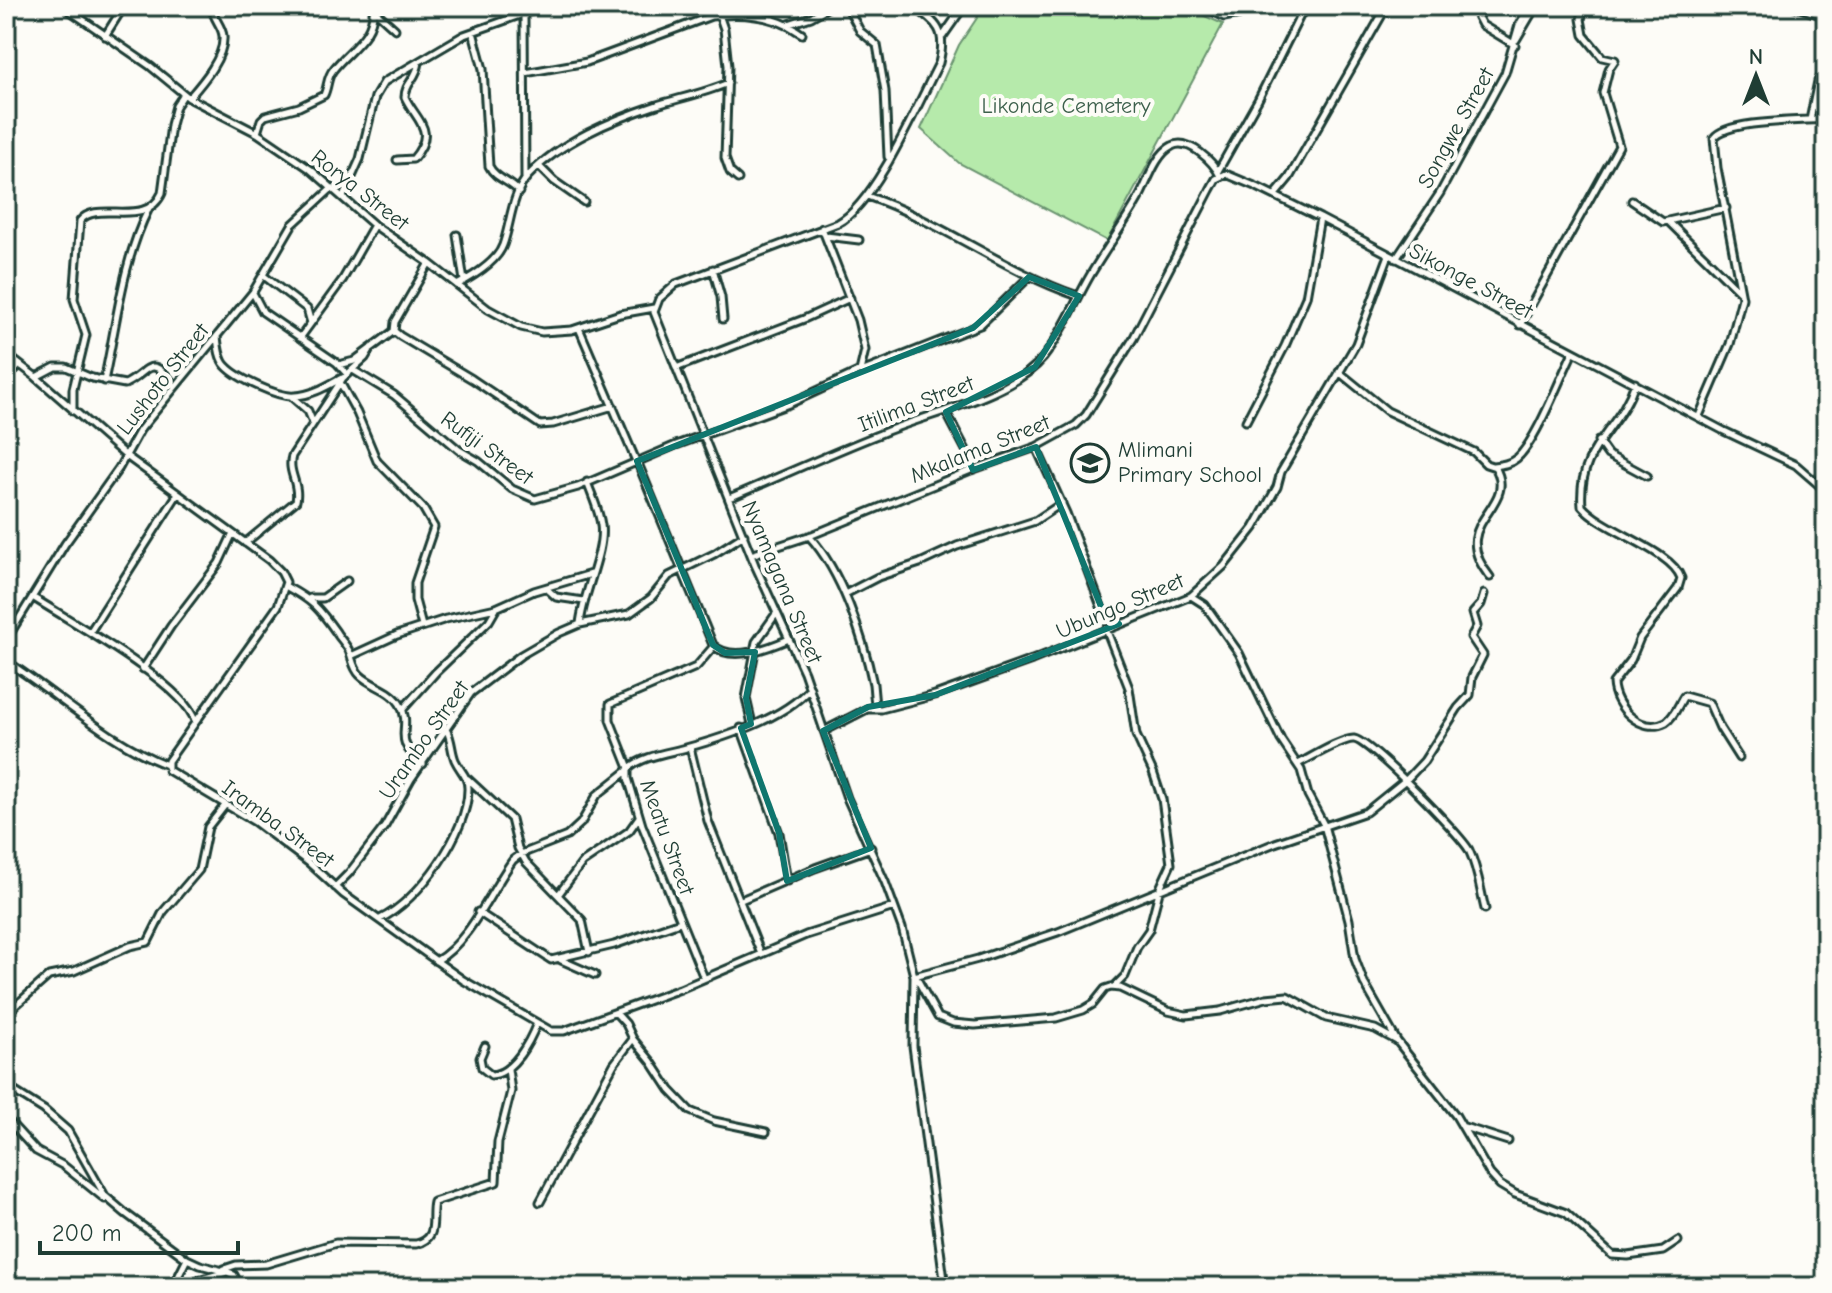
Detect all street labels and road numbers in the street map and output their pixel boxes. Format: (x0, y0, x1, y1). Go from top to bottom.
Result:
street label: Songwe Street (1412, 63, 1500, 193)
street label: Rorya Street (306, 144, 414, 237)
street label: Sikonge Street (1405, 238, 1538, 325)
street label: Lushoto Street (111, 318, 215, 440)
street label: Itilima Street (855, 370, 978, 438)
street label: Rufiji Street (436, 406, 539, 491)
street label: Mkalama Street (906, 409, 1054, 489)
street label: Nyamagana Street (736, 497, 828, 668)
street label: Ubungo Street (1052, 567, 1188, 645)
street label: Urambo Street (374, 675, 475, 804)
street label: Iramba Street (217, 775, 340, 874)
street label: Meatu Street (634, 776, 700, 899)

